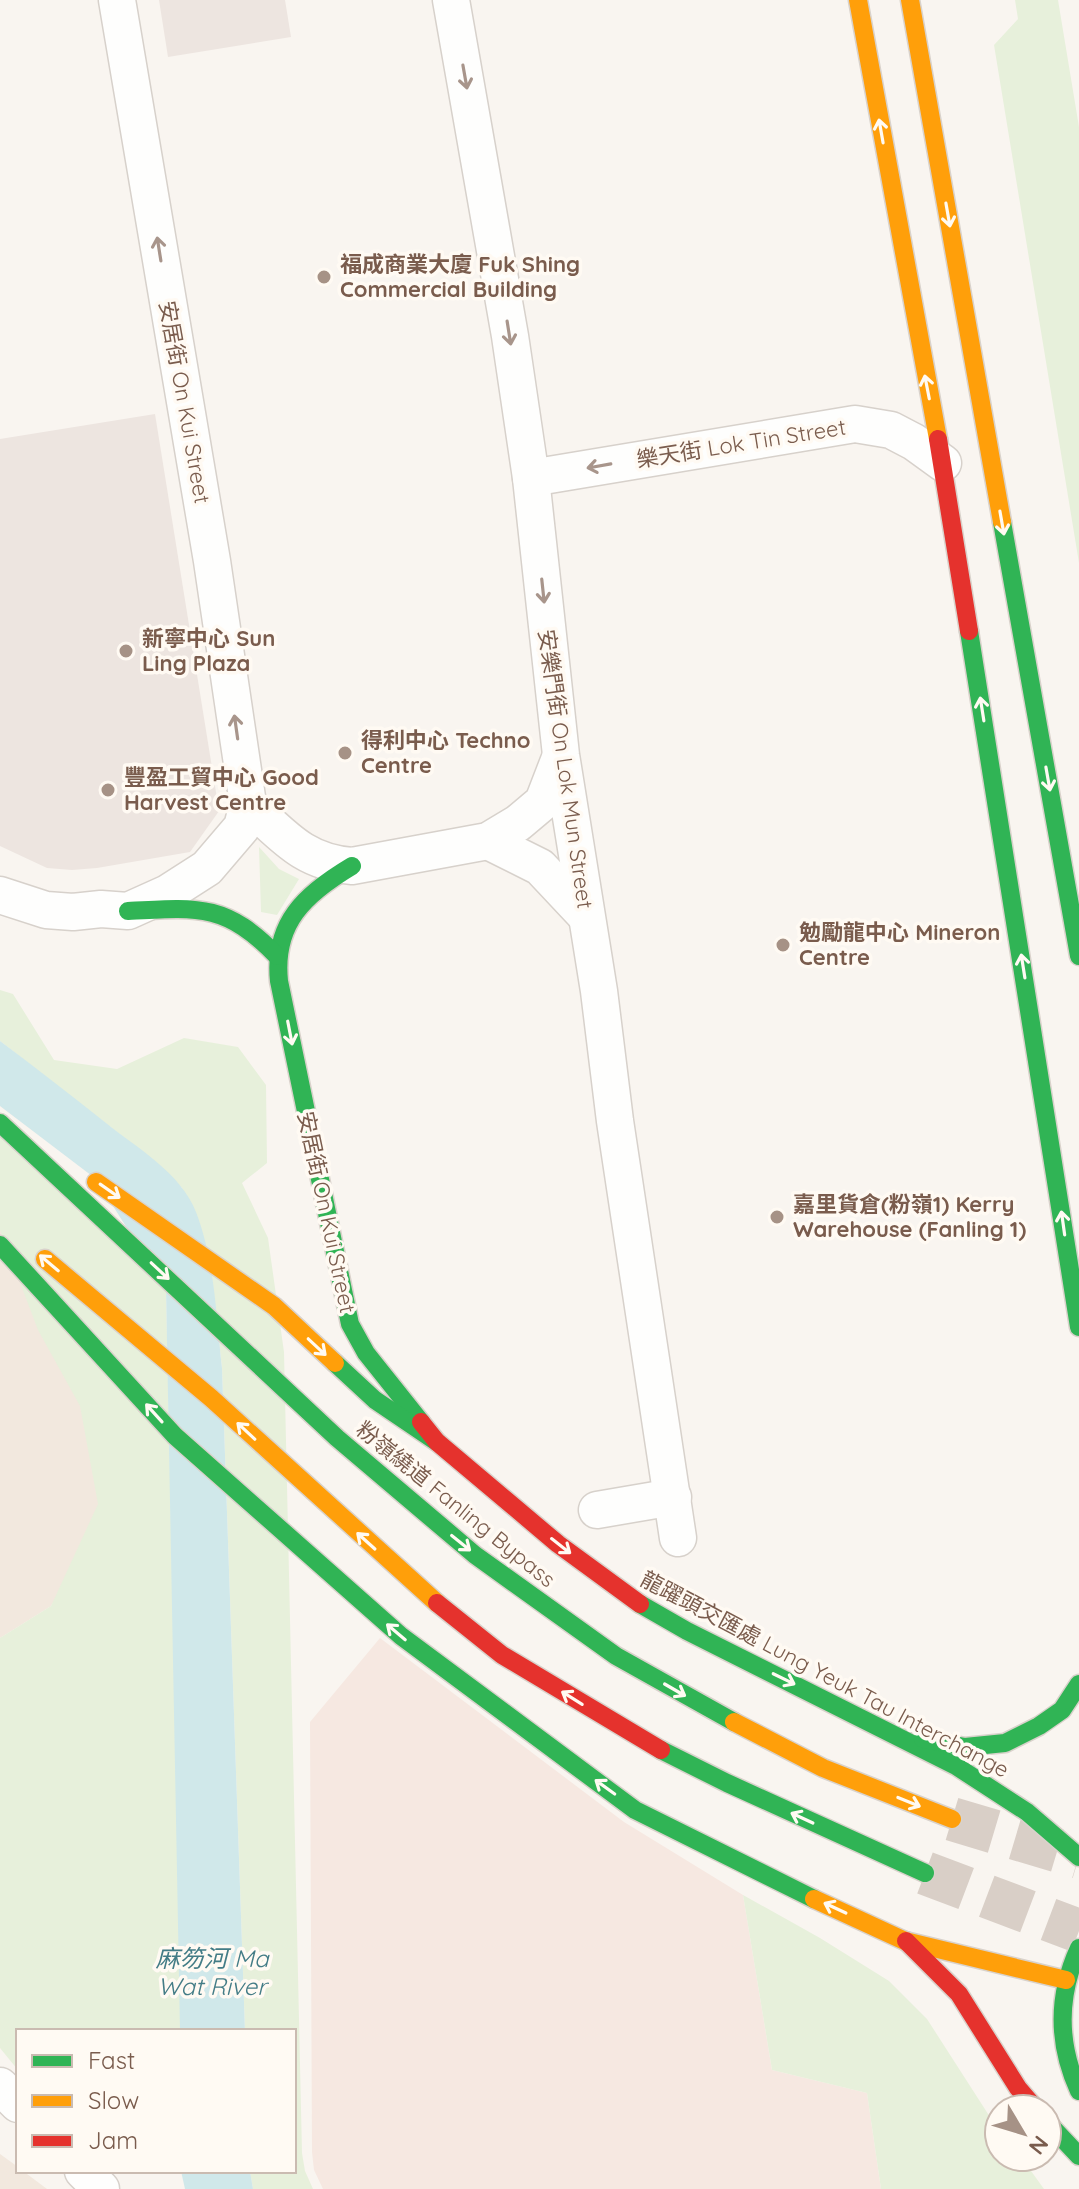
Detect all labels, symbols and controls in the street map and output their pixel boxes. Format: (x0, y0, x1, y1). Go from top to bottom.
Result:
one-way arrow (458, 64, 473, 89)
one-way arrow (873, 119, 888, 144)
one-way arrow (941, 201, 956, 227)
one-way arrow (151, 237, 166, 262)
place label: 福成商業大廈 Fuk Shing Commercial Building (340, 250, 580, 303)
marker: 福成商業大廈 Fuk Shing Commercial Building (315, 268, 333, 286)
street label: 安居街 On Kui Street (153, 298, 217, 506)
one-way arrow (502, 320, 517, 345)
one-way arrow (918, 375, 933, 400)
street label: 樂天街 Lok Tin Street (634, 413, 848, 473)
one-way arrow (586, 460, 612, 475)
one-way arrow (996, 509, 1011, 535)
one-way arrow (536, 578, 551, 603)
place label: 新寧中心 Sun Ling Plaza (142, 624, 275, 677)
street label: 安樂門街 On Lok Mun Street (533, 627, 599, 911)
marker: 新寧中心 Sun Ling Plaza (117, 642, 135, 660)
one-way arrow (974, 697, 989, 722)
one-way arrow (228, 714, 243, 740)
place label: 得利中心 Techno Centre (361, 726, 530, 779)
marker: 得利中心 Techno Centre (336, 744, 354, 762)
place label: 豐盈工貿中心 Good Harvest Centre (124, 763, 319, 816)
one-way arrow (1041, 765, 1056, 791)
marker: 豐盈工貿中心 Good Harvest Centre (99, 781, 117, 799)
place label: 勉勵龍中心 Mineron Centre (799, 918, 1000, 971)
marker: 勉勵龍中心 Mineron Centre (774, 936, 792, 954)
one-way arrow (1015, 953, 1030, 979)
one-way arrow (283, 1019, 298, 1045)
street label: 安居街 On Kui Street (292, 1109, 362, 1315)
one-way arrow (98, 1183, 120, 1199)
place label: 嘉里貨倉(粉嶺1) Kerry Warehouse (Fanling 1) (793, 1190, 1026, 1243)
marker: 嘉里貨倉(粉嶺1) Kerry Warehouse (Fanling 1) (768, 1208, 786, 1226)
one-way arrow (1055, 1210, 1070, 1236)
one-way arrow (39, 1254, 59, 1272)
one-way arrow (149, 1262, 169, 1280)
one-way arrow (307, 1337, 327, 1355)
one-way arrow (146, 1404, 164, 1424)
street label: 粉嶺繞道 Fanling Bypass (351, 1415, 561, 1593)
one-way arrow (237, 1423, 257, 1441)
one-way arrow (356, 1532, 376, 1550)
one-way arrow (450, 1535, 471, 1552)
one-way arrow (550, 1537, 571, 1554)
street label: 龍躍頭交匯處 Lung Yeuk Tau Interchange (636, 1565, 1014, 1783)
one-way arrow (387, 1623, 407, 1641)
one-way arrow (771, 1671, 795, 1687)
one-way arrow (663, 1682, 686, 1698)
one-way arrow (561, 1690, 584, 1706)
one-way arrow (595, 1779, 616, 1796)
one-way arrow (896, 1796, 921, 1810)
one-way arrow (791, 1810, 815, 1825)
one-way arrow (823, 1900, 847, 1915)
water label: 麻笏河 Ma Wat River (156, 1943, 270, 2001)
legend (16, 2029, 296, 2173)
text: Fast (88, 2045, 135, 2075)
text: Slow (88, 2085, 139, 2115)
north arrow (983, 2093, 1063, 2173)
text: Jam (88, 2125, 138, 2155)
text: N (1023, 2130, 1055, 2160)

